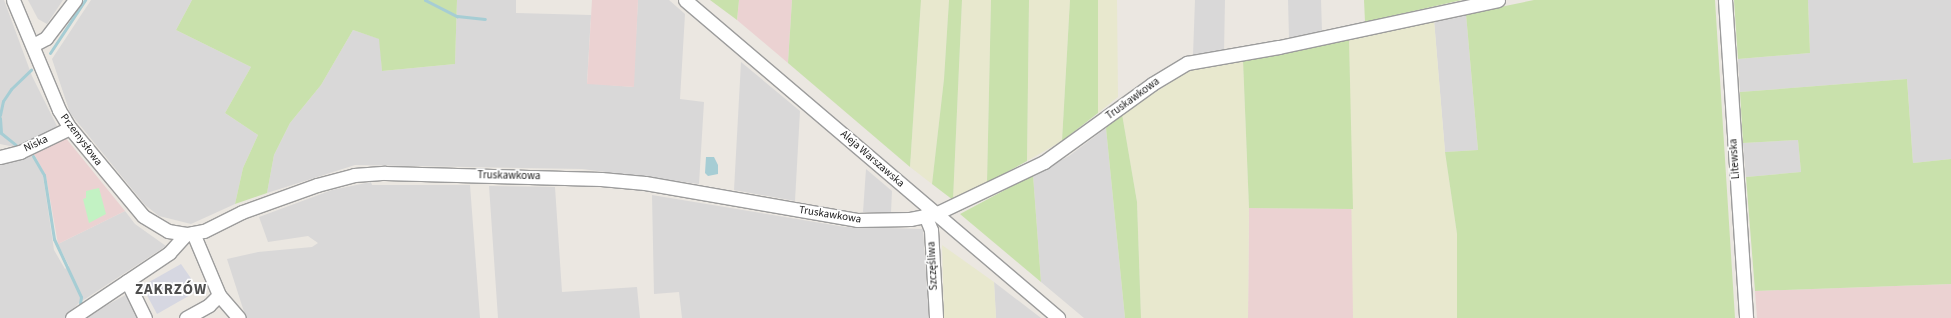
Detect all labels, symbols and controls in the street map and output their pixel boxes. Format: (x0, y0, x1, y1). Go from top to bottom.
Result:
street label: Truskawkowa (1104, 75, 1162, 123)
street label: Przemysłowa (57, 111, 105, 169)
street label: Aleja Warszawska (837, 128, 907, 190)
street label: Niska (22, 133, 50, 155)
street label: Litewska (1727, 138, 1743, 180)
street label: Truskawkowa (477, 169, 541, 183)
street label: Truskawkowa (798, 204, 862, 226)
street label: Szczęśliwa (925, 241, 941, 291)
district label: ZAKRZÓW (135, 281, 207, 299)

